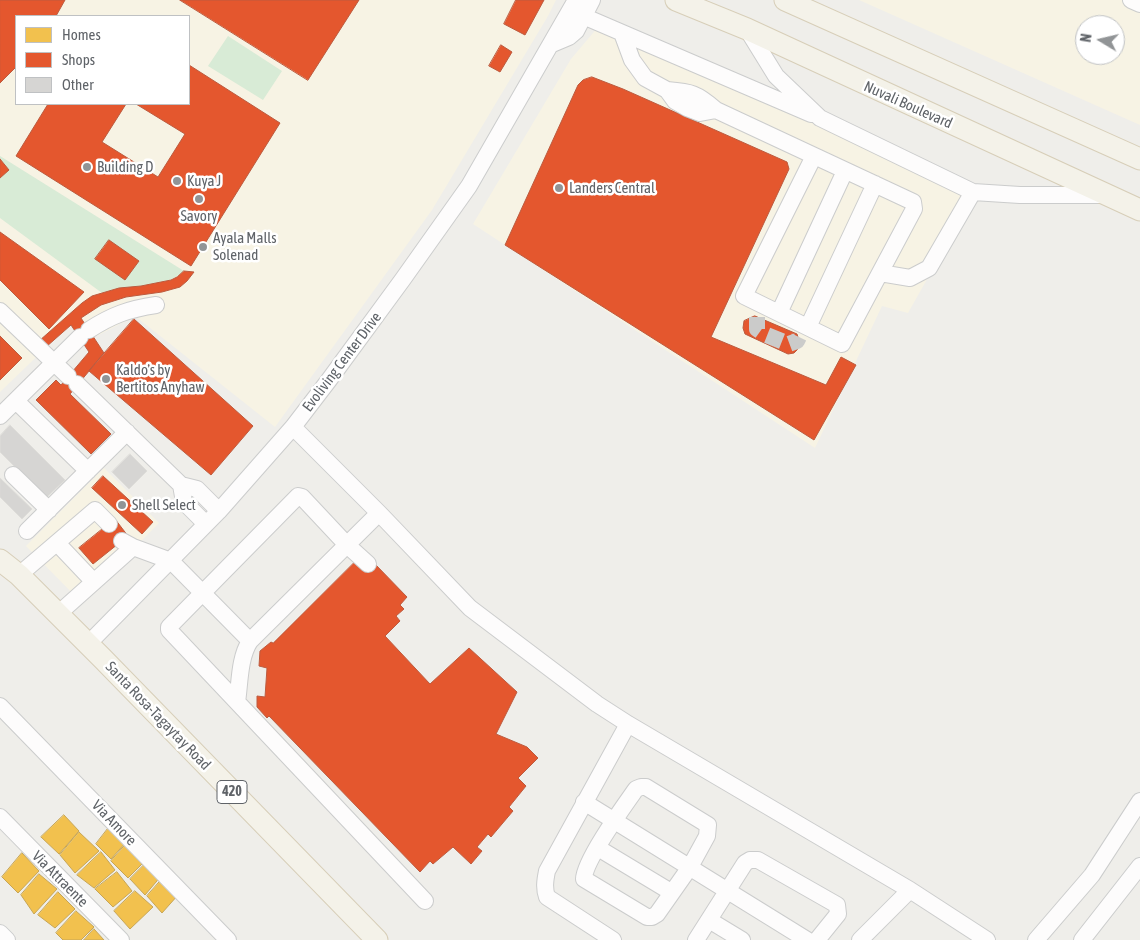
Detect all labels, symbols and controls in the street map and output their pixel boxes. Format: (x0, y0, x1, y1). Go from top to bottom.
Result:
legend (15, 15, 190, 105)
north arrow (1075, 15, 1125, 65)
text: Homes (62, 26, 101, 43)
text: N (1078, 32, 1095, 43)
text: Shops (62, 51, 95, 68)
text: Other (62, 76, 94, 93)
street label: Nuvali Boulevard (861, 77, 955, 133)
place label: Building D (97, 158, 153, 176)
marker: Building D (81, 161, 93, 173)
place label: Kuya J (187, 172, 221, 190)
marker: Kuya J (171, 175, 183, 187)
place label: Landers Central (569, 179, 655, 197)
marker: Landers Central (553, 182, 565, 194)
marker: Savory (193, 193, 205, 205)
place label: Savory (181, 207, 217, 225)
place label: Ayala Malls Solenad (213, 229, 277, 264)
marker: Ayala Malls Solenad (197, 241, 209, 253)
street label: Evoliving Center Drive (299, 309, 385, 415)
place label: Kaldo's by Bertitos Anyhaw (116, 361, 205, 396)
marker: Kaldo's by Bertitos Anyhaw (100, 373, 112, 385)
place label: Shell Select (132, 496, 196, 514)
marker: Shell Select (116, 499, 128, 511)
street label: Santa Rosa-Tagaytay Road (102, 658, 214, 774)
road number: 420 (217, 780, 247, 804)
street label: Via Amore (88, 797, 140, 849)
street label: Via Attraente (28, 847, 92, 911)

